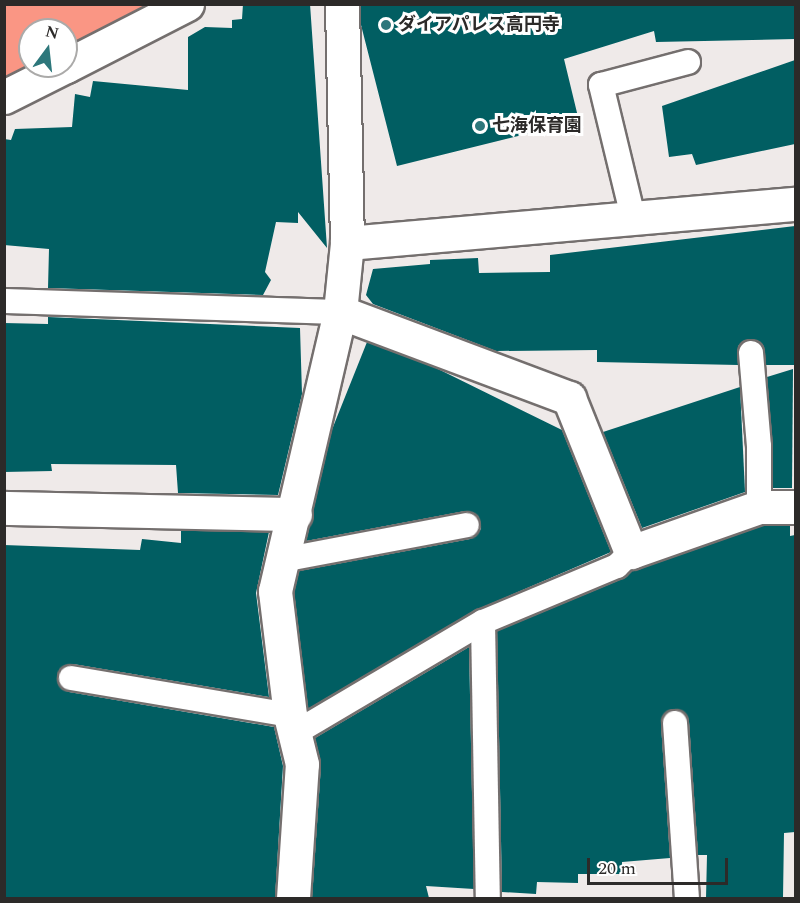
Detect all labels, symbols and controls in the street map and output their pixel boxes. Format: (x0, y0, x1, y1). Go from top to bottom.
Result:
place label: ダイアパレス高円寺 (398, 14, 560, 36)
north arrow (18, 18, 78, 78)
marker: ダイアパレス高円寺 (379, 18, 393, 32)
text: N (43, 19, 62, 46)
place label: 七海保育園 (492, 115, 582, 137)
marker: 七海保育園 (473, 119, 487, 133)
scale bar (590, 846, 731, 884)
text: 20 m (598, 855, 636, 882)

